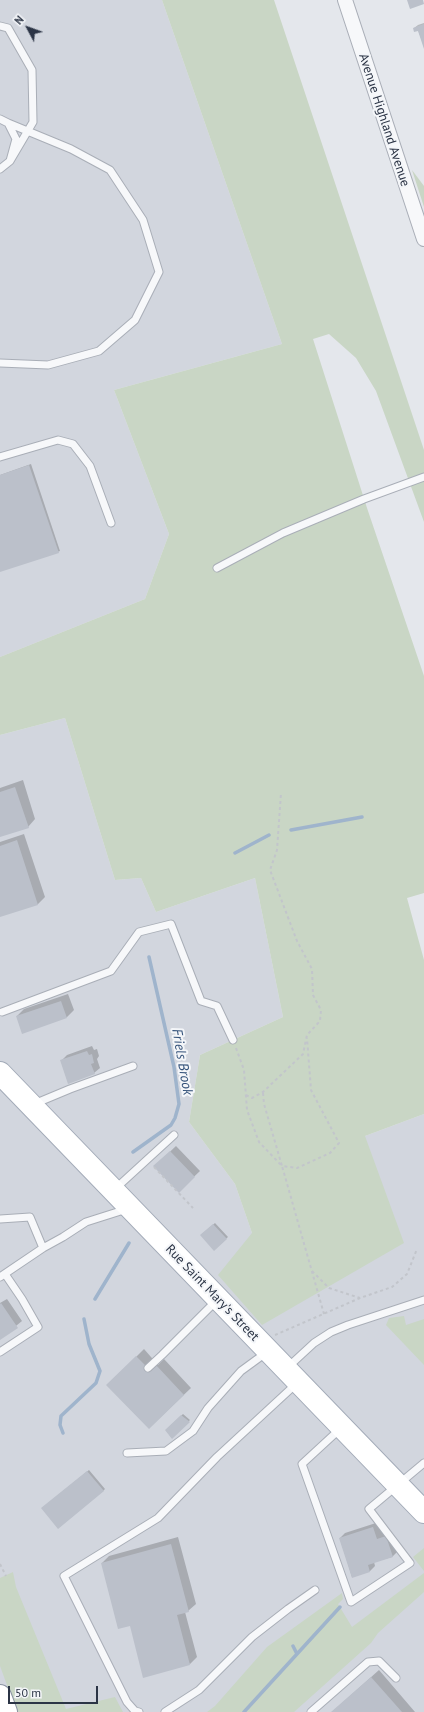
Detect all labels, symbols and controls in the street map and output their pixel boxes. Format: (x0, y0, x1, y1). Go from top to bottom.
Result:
north arrow (8, 8, 48, 48)
text: N (11, 13, 27, 27)
street label: Avenue Highland Avenue (355, 52, 413, 188)
water label: Friels Brook (168, 1027, 196, 1097)
street label: Rue Saint Mary's Street (162, 1242, 262, 1344)
scale bar (10, 1678, 100, 1704)
text: 50 m (15, 1685, 41, 1700)

